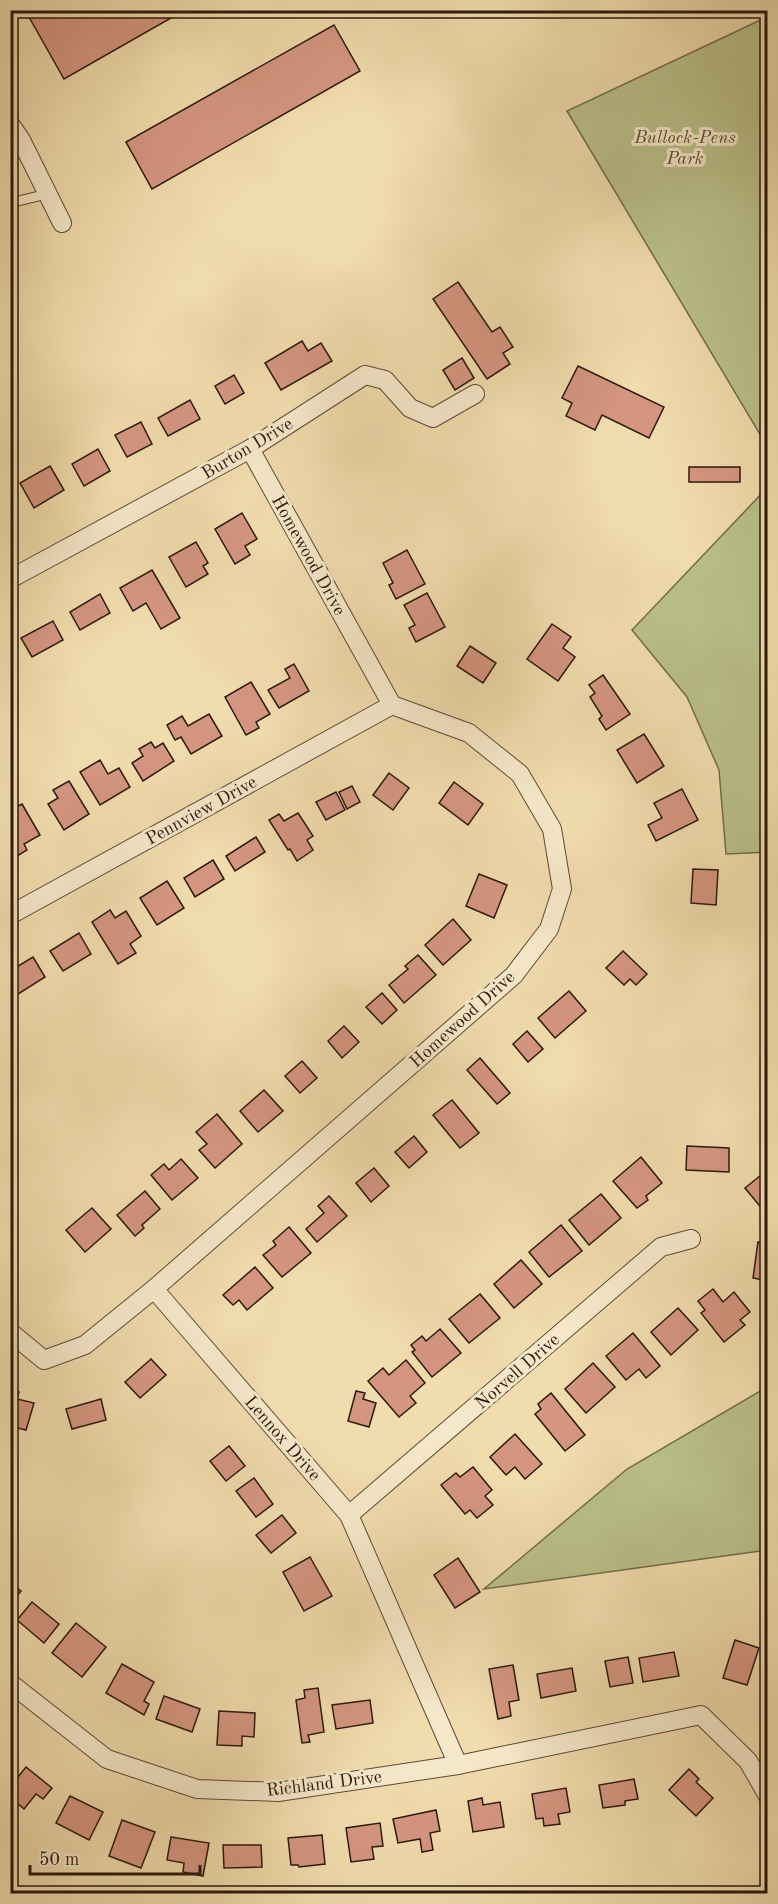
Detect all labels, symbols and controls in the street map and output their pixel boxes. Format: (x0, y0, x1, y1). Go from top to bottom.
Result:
park label: Bullock-Pens Park (633, 129, 736, 168)
street label: Burton Drive (199, 415, 296, 483)
street label: Homewood Drive (268, 492, 349, 619)
street label: Pennview Drive (143, 773, 260, 849)
street label: Homewood Drive (407, 968, 519, 1071)
street label: Norvell Drive (472, 1330, 563, 1413)
street label: Lennox Drive (241, 1393, 324, 1485)
street label: Richland Drive (265, 1768, 383, 1800)
scale bar (30, 1838, 200, 1876)
text: 50 m (39, 1851, 79, 1869)

